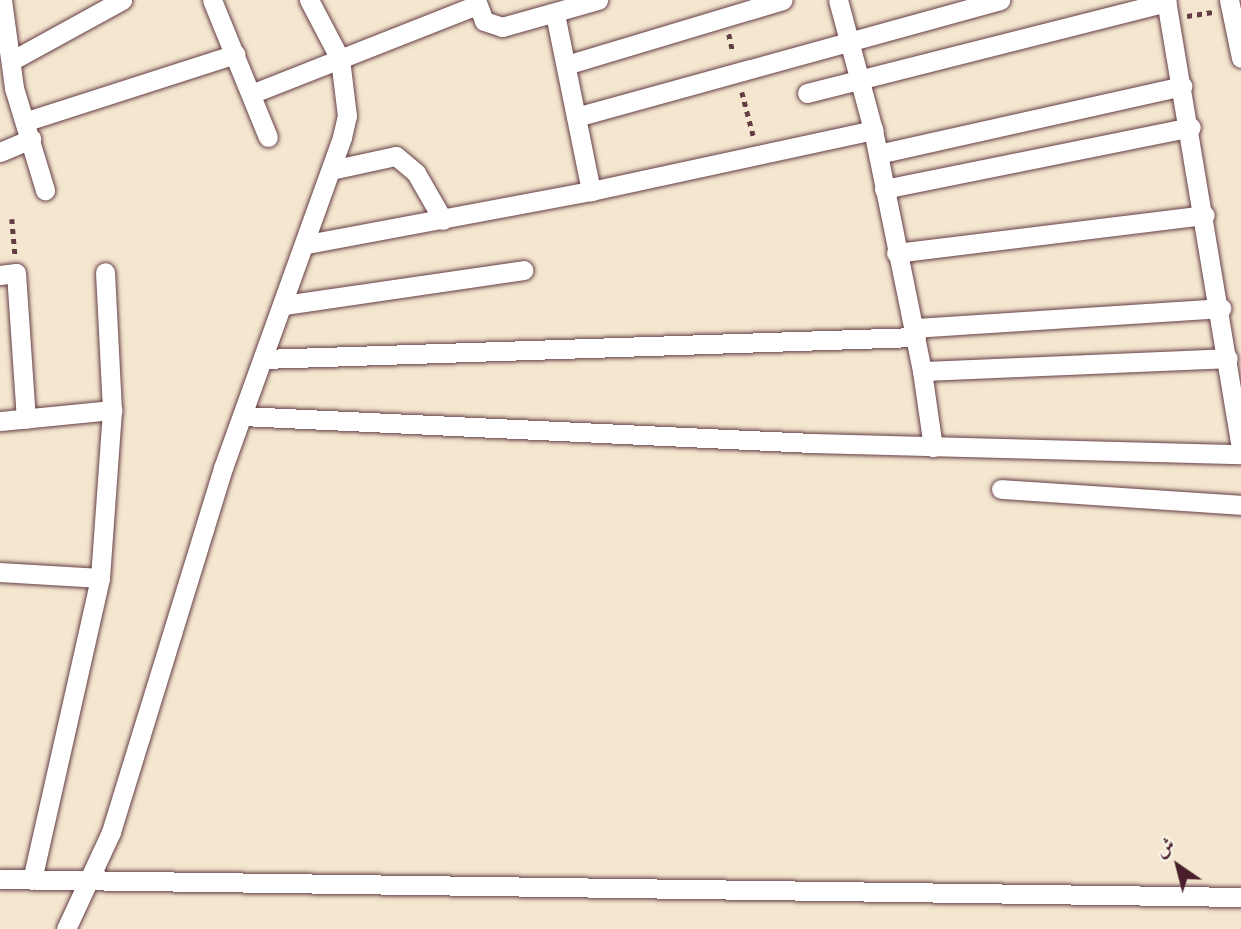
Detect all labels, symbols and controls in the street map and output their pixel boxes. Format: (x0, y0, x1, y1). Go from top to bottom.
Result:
north arrow (1143, 831, 1213, 901)
text: ش (1152, 835, 1179, 862)

